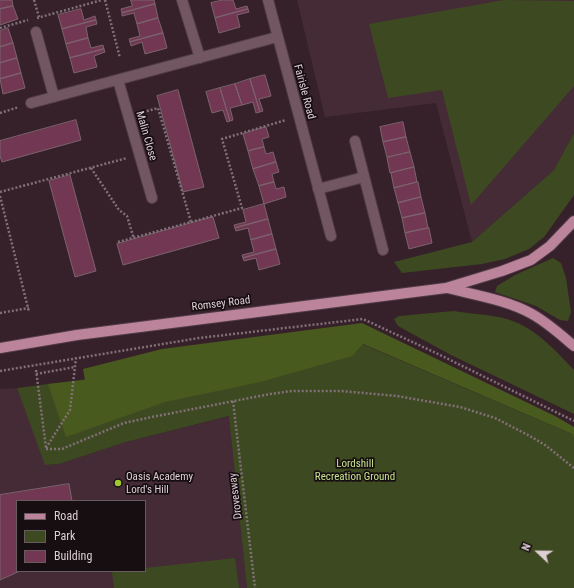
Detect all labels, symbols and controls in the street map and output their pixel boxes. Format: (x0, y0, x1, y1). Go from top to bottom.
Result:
street label: Fairisle Road (290, 63, 318, 121)
street label: Malin Close (133, 110, 159, 162)
street label: Romsey Road (191, 294, 251, 314)
park label: Lordshill Recreation Ground (315, 457, 395, 483)
place label: Oasis Academy Lord's Hill (126, 470, 193, 496)
street label: Drovesway (227, 472, 245, 520)
marker: Oasis Academy Lord's Hill (113, 478, 123, 488)
legend (16, 500, 146, 572)
text: Road (54, 509, 78, 523)
text: Park (54, 529, 75, 543)
north arrow (518, 532, 558, 572)
text: N (519, 542, 534, 553)
text: Building (54, 549, 92, 563)

